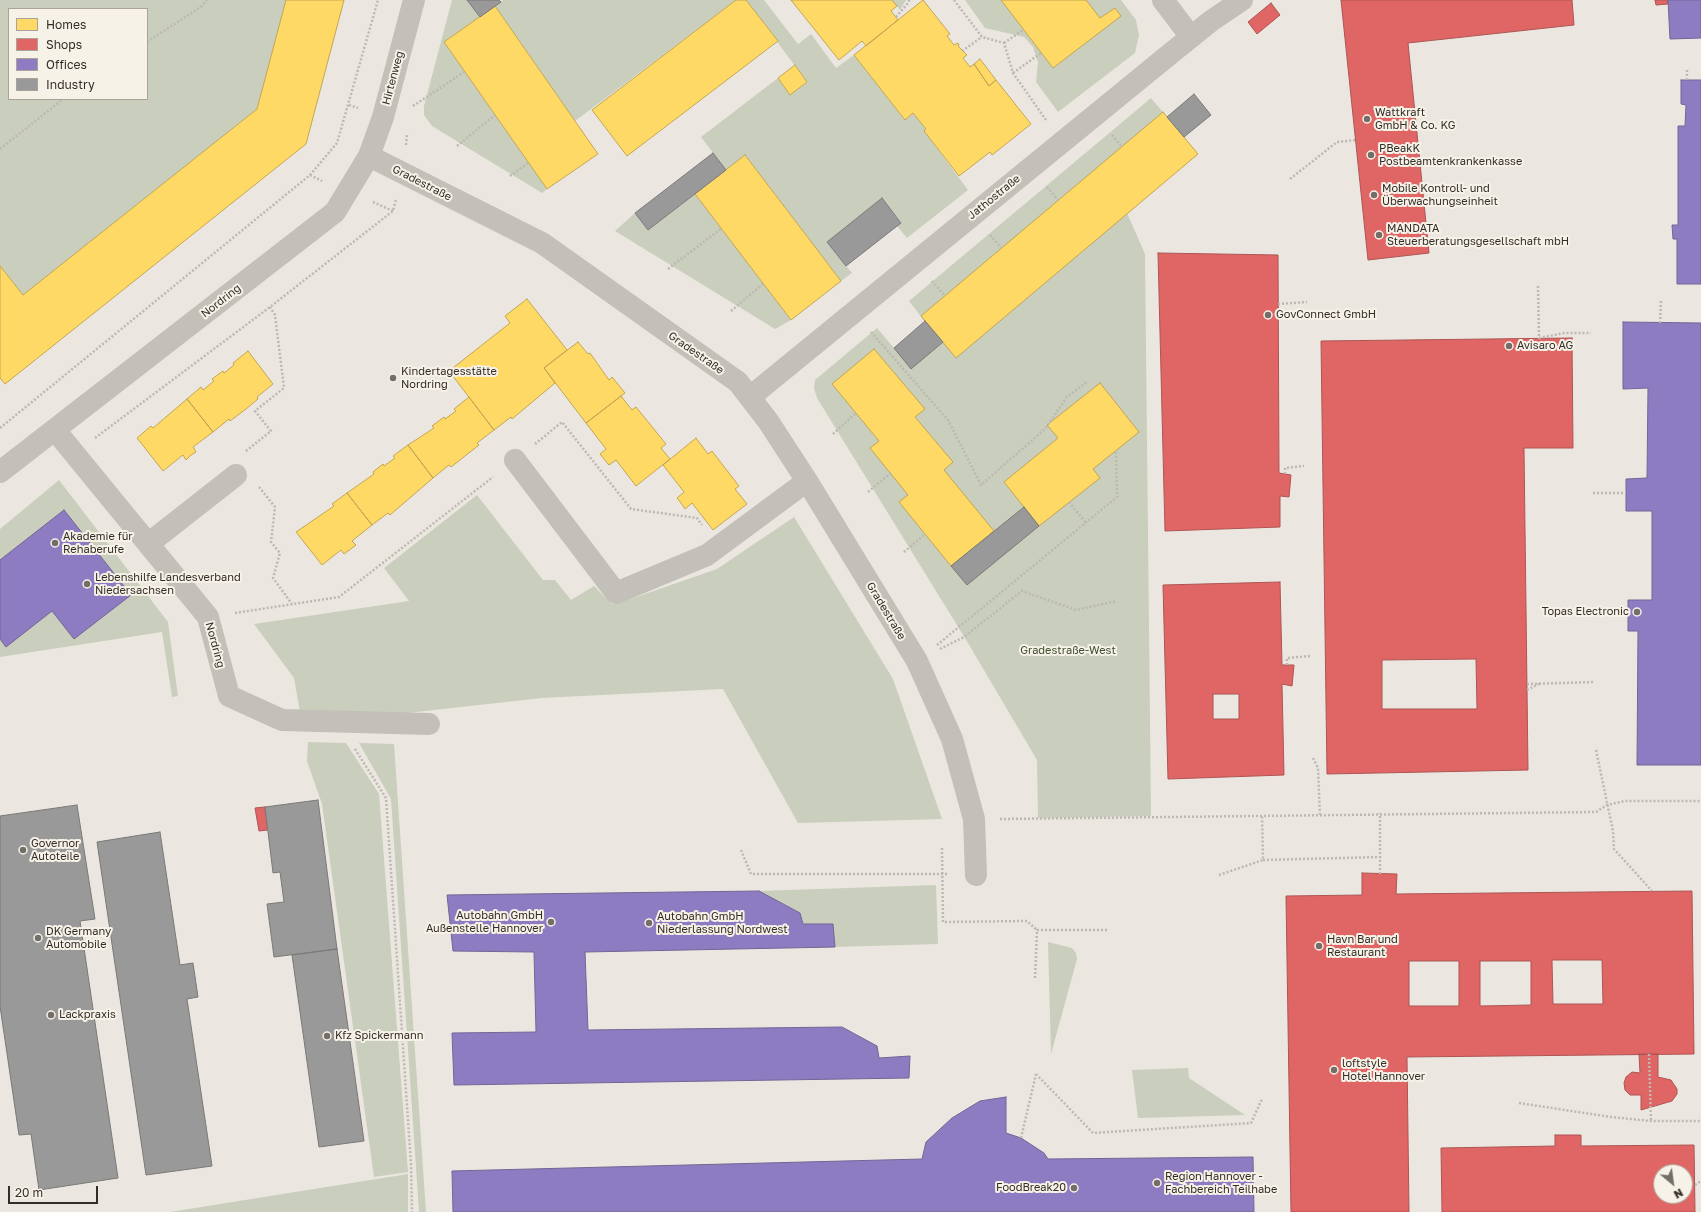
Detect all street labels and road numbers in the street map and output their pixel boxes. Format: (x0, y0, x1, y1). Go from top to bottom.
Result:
street label: Hirtenweg (379, 50, 407, 106)
street label: Gradestraße (390, 162, 454, 204)
street label: Jathostraße (965, 172, 1023, 222)
street label: Nordring (199, 281, 243, 321)
street label: Gradestraße (666, 329, 726, 377)
street label: Gradestraße (864, 580, 908, 642)
street label: Nordring (203, 621, 227, 669)

